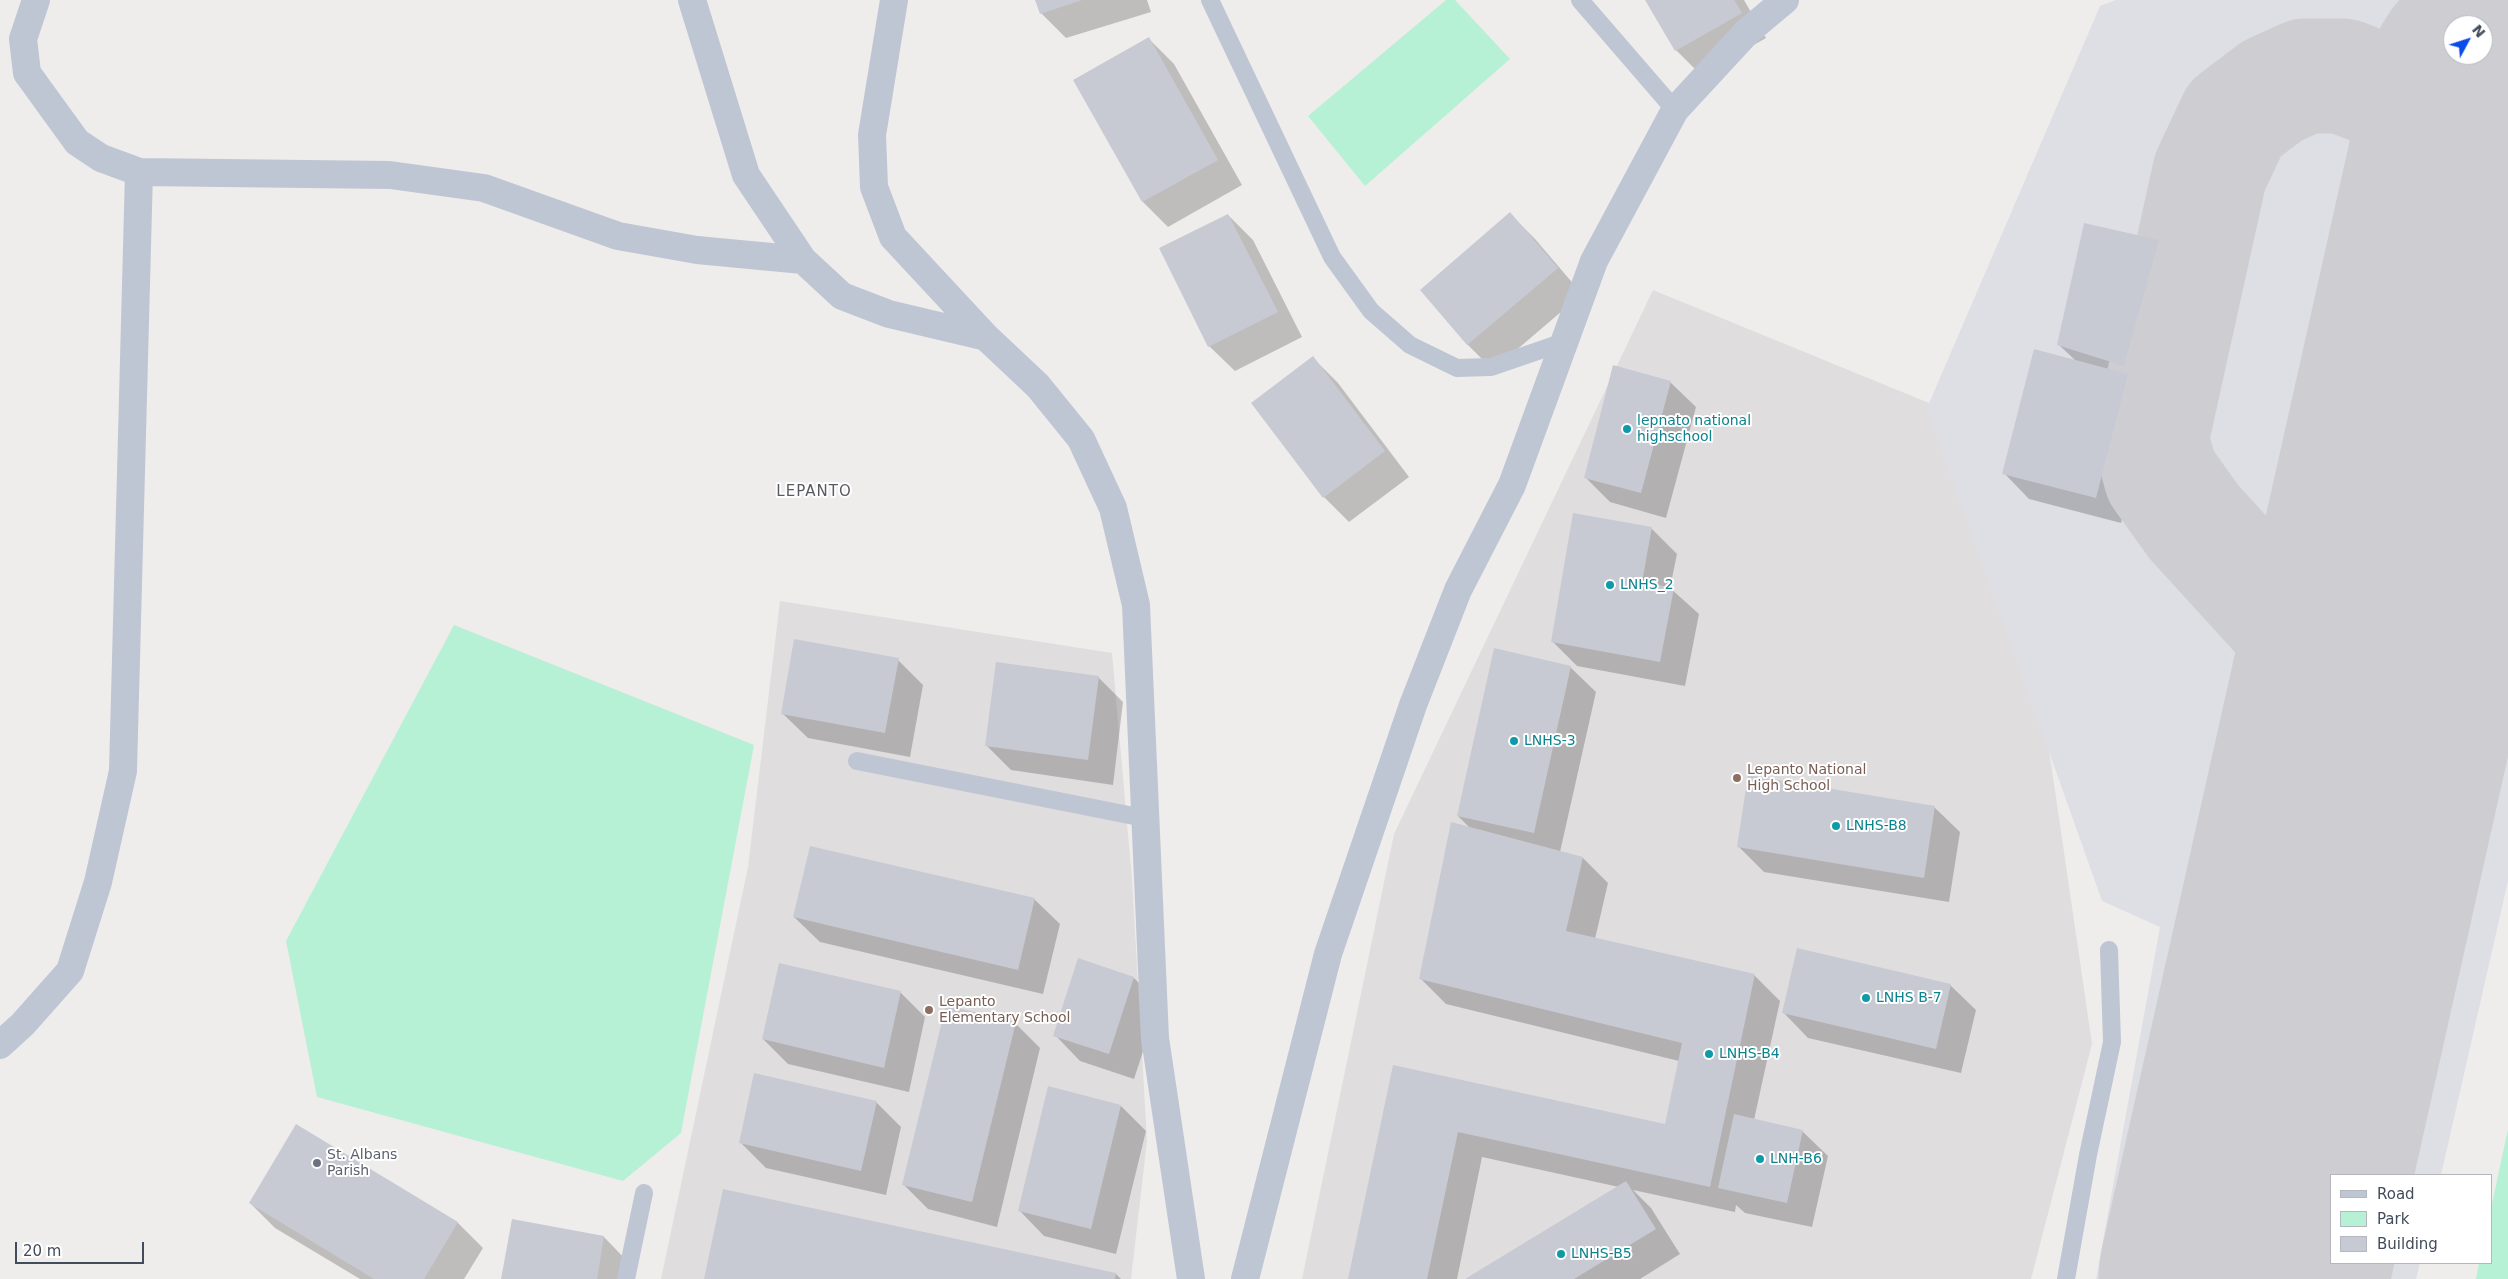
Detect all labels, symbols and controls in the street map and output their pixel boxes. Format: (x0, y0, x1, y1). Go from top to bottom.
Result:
north arrow (2443, 15, 2493, 65)
text: N (2469, 21, 2489, 41)
place label: lepnato national highschool (1637, 413, 1751, 446)
marker: lepnato national highschool (1621, 423, 1633, 435)
district label: LEPANTO (775, 483, 853, 501)
place label: LNHS_2 (1620, 577, 1674, 593)
marker: LNHS_2 (1604, 579, 1616, 591)
place label: LNHS-3 (1524, 733, 1576, 749)
marker: LNHS-3 (1508, 735, 1520, 747)
place label: Lepanto National High School (1747, 762, 1866, 794)
marker: Lepanto National High School (1731, 772, 1743, 784)
place label: LNHS-B8 (1846, 818, 1907, 834)
marker: LNHS-B8 (1830, 820, 1842, 832)
place label: LNHS B-7 (1876, 990, 1942, 1006)
marker: LNHS B-7 (1860, 992, 1872, 1004)
place label: Lepanto Elementary School (939, 994, 1071, 1026)
marker: Lepanto Elementary School (923, 1004, 935, 1016)
place label: LNHS-B4 (1719, 1046, 1780, 1062)
marker: LNHS-B4 (1703, 1048, 1715, 1060)
place label: St. Albans Parish (327, 1147, 397, 1180)
place label: LNH-B6 (1770, 1151, 1822, 1167)
marker: LNH-B6 (1754, 1153, 1766, 1165)
marker: St. Albans Parish (311, 1157, 323, 1169)
legend (2330, 1174, 2493, 1264)
text: Road (2377, 1185, 2415, 1203)
text: Park (2377, 1210, 2409, 1228)
scale bar (18, 1232, 146, 1264)
text: Building (2377, 1235, 2438, 1253)
text: 20 m (23, 1242, 61, 1260)
place label: LNHS-B5 (1571, 1246, 1632, 1262)
marker: LNHS-B5 (1555, 1248, 1567, 1260)

